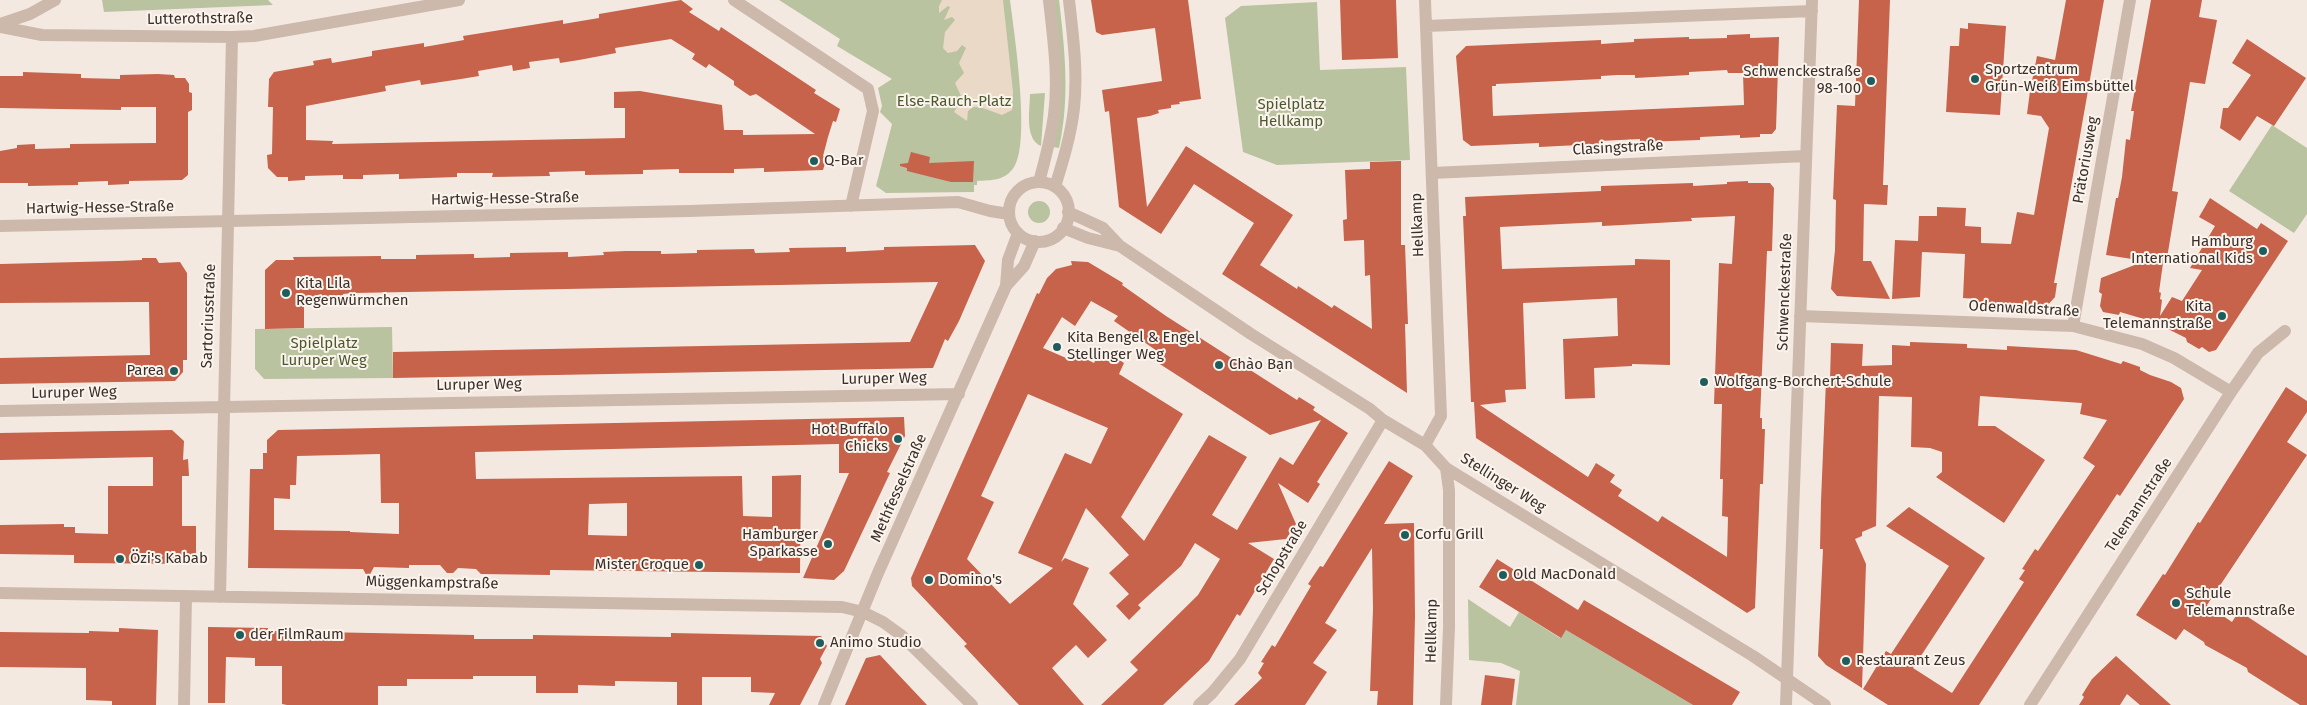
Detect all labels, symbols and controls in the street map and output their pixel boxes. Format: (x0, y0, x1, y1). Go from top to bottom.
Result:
street label: Lutterothstraße (147, 9, 253, 29)
place label: Sportzentrum Grün-Weiß Eimsbüttel (1985, 61, 2134, 96)
place label: Schwenckestraße 98-100 (1743, 63, 1861, 98)
marker: Sportzentrum Grün-Weiß Eimsbüttel (1969, 73, 1981, 85)
marker: Schwenckestraße 98-100 (1865, 75, 1877, 87)
park label: Else-Rauch-Platz (897, 93, 1011, 111)
park label: Spielplatz Hellkamp (1257, 96, 1325, 131)
street label: Prätoriusweg (2069, 115, 2103, 205)
street label: Clasingstraße (1572, 137, 1664, 159)
place label: Q-Bar (824, 152, 863, 170)
marker: Q-Bar (808, 155, 820, 167)
street label: Hartwig-Hesse-Straße (431, 189, 579, 209)
street label: Hellkamp (1408, 192, 1428, 258)
street label: Hartwig-Hesse-Straße (26, 198, 174, 218)
street label: Schwenckestraße (1774, 233, 1796, 351)
place label: Hamburg International Kids (2131, 233, 2253, 268)
marker: Hamburg International Kids (2257, 245, 2269, 257)
street label: Sartoriusstraße (198, 263, 220, 369)
place label: Kita Lila Regenwürmchen (296, 275, 409, 310)
marker: Kita Lila Regenwürmchen (280, 287, 292, 299)
street label: Odenwaldstraße (1968, 297, 2080, 321)
place label: Kita Telemannstraße (2103, 298, 2212, 333)
marker: Kita Telemannstraße (2216, 310, 2228, 322)
place label: Kita Bengel & Engel Stellinger Weg (1067, 329, 1199, 364)
park label: Spielplatz Luruper Weg (281, 335, 367, 370)
marker: Kita Bengel & Engel Stellinger Weg (1051, 341, 1063, 353)
place label: Chào Bạn (1229, 356, 1293, 374)
marker: Chào Bạn (1213, 359, 1225, 371)
place label: Parea (126, 362, 164, 380)
marker: Parea (168, 365, 180, 377)
street label: Luruper Weg (841, 369, 927, 389)
place label: Wolfgang-Borchert-Schule (1714, 373, 1891, 391)
street label: Luruper Weg (436, 375, 522, 395)
marker: Wolfgang-Borchert-Schule (1698, 376, 1710, 388)
street label: Luruper Weg (31, 383, 117, 403)
place label: Hot Buffalo Chicks (811, 421, 888, 456)
street label: Methfesselstraße (867, 431, 931, 545)
marker: Hot Buffalo Chicks (892, 433, 904, 445)
street label: Stellinger Weg (1457, 450, 1549, 516)
street label: Telemannstraße (2102, 454, 2176, 556)
street label: Schopstraße (1252, 517, 1312, 599)
place label: Hamburger Sparkasse (742, 526, 818, 561)
place label: Corfu Grill (1415, 526, 1484, 544)
marker: Corfu Grill (1399, 529, 1411, 541)
marker: Hamburger Sparkasse (822, 538, 834, 550)
place label: Özi's Kabab (130, 550, 208, 568)
marker: Özi's Kabab (114, 553, 126, 565)
place label: Mister Croque (595, 556, 689, 574)
marker: Mister Croque (693, 559, 705, 571)
place label: Old MacDonald (1513, 566, 1616, 584)
marker: Old MacDonald (1497, 569, 1509, 581)
place label: Domino's (939, 571, 1002, 589)
street label: Müggenkampstraße (365, 573, 499, 593)
marker: Domino's (923, 574, 935, 586)
place label: Schule Telemannstraße (2186, 585, 2295, 620)
marker: Schule Telemannstraße (2170, 597, 2182, 609)
street label: Hellkamp (1422, 599, 1442, 663)
place label: der FilmRaum (250, 626, 344, 644)
marker: der FilmRaum (234, 629, 246, 641)
place label: Animo Studio (830, 634, 921, 652)
marker: Animo Studio (814, 637, 826, 649)
place label: Restaurant Zeus (1856, 652, 1965, 670)
marker: Restaurant Zeus (1840, 655, 1852, 667)

